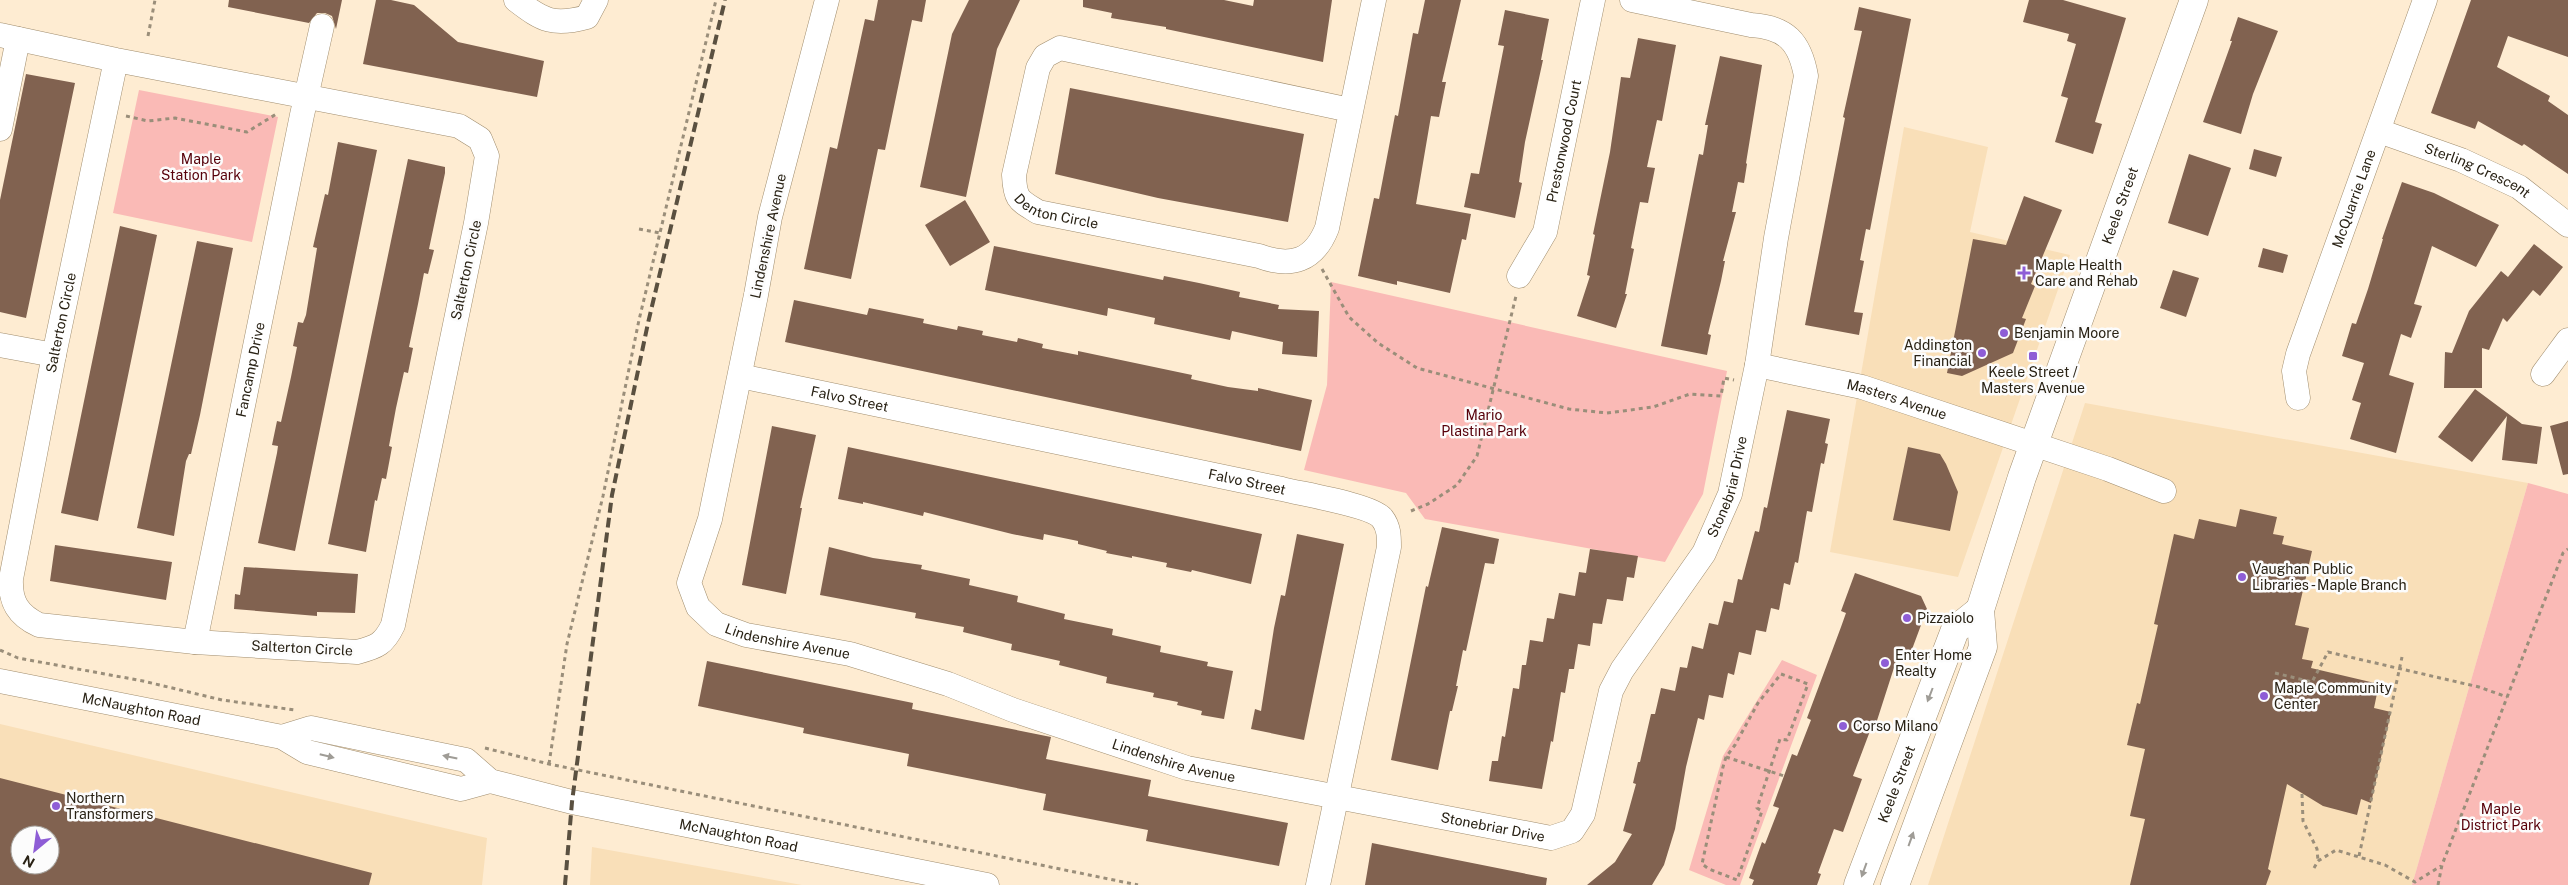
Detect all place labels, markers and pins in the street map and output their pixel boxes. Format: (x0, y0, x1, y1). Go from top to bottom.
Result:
place label: Maple Health Care and Rehab (2035, 257, 2138, 289)
marker: Maple Health Care and Rehab (2017, 266, 2031, 280)
place label: Benjamin Moore (2014, 325, 2120, 341)
marker: Benjamin Moore (1998, 327, 2010, 339)
place label: Addington Financial (1904, 337, 1972, 369)
marker: Addington Financial (1976, 347, 1988, 359)
marker: Keele Street / Masters Avenue (2027, 350, 2039, 362)
place label: Keele Street / Masters Avenue (1981, 364, 2085, 396)
place label: Vaughan Public Libraries - Maple Branch (2252, 561, 2407, 593)
marker: Vaughan Public Libraries - Maple Branch (2236, 571, 2248, 583)
place label: Pizzaiolo (1917, 610, 1974, 626)
marker: Pizzaiolo (1901, 612, 1913, 624)
place label: Enter Home Realty (1895, 647, 1972, 679)
marker: Enter Home Realty (1879, 657, 1891, 669)
place label: Maple Community Center (2274, 680, 2393, 712)
marker: Maple Community Center (2258, 690, 2270, 702)
place label: Corso Milano (1853, 718, 1938, 734)
marker: Corso Milano (1837, 720, 1849, 732)
place label: Northern Transformers (66, 790, 153, 822)
marker: Northern Transformers (50, 800, 62, 812)

